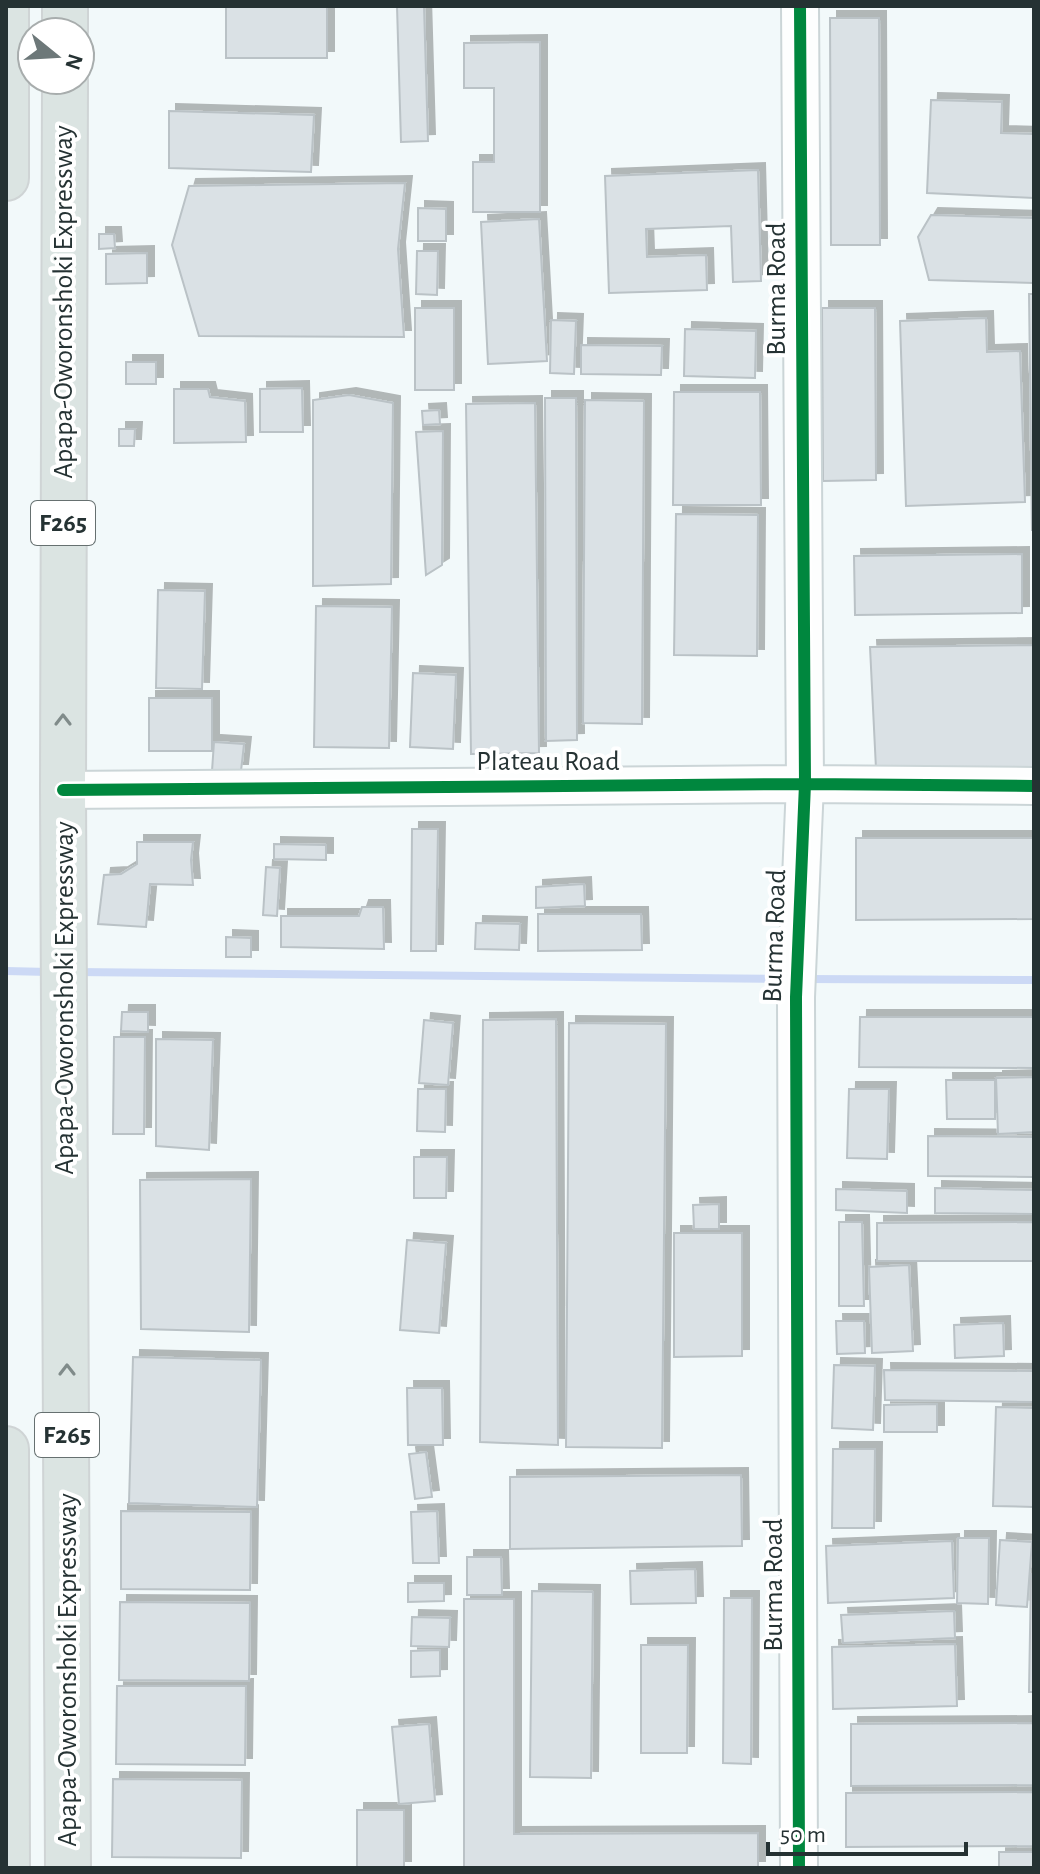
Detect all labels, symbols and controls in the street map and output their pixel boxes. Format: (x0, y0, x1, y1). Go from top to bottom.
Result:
north arrow (16, 16, 96, 96)
text: N (61, 51, 87, 73)
street label: Apapa-Oworonshoki Expressway (50, 125, 78, 479)
street label: Burma Road (763, 222, 791, 356)
road number: F265 (31, 501, 95, 545)
one-way arrow (54, 713, 72, 726)
street label: Plateau Road (476, 748, 620, 776)
street label: Apapa-Oworonshoki Expressway (51, 821, 79, 1175)
street label: Burma Road (759, 869, 791, 1003)
one-way arrow (58, 1363, 76, 1376)
road number: F265 (35, 1413, 99, 1457)
street label: Apapa-Oworonshoki Expressway (54, 1493, 82, 1847)
street label: Burma Road (760, 1518, 788, 1652)
scale bar (768, 1806, 966, 1856)
text: 50 m (780, 1823, 826, 1847)

